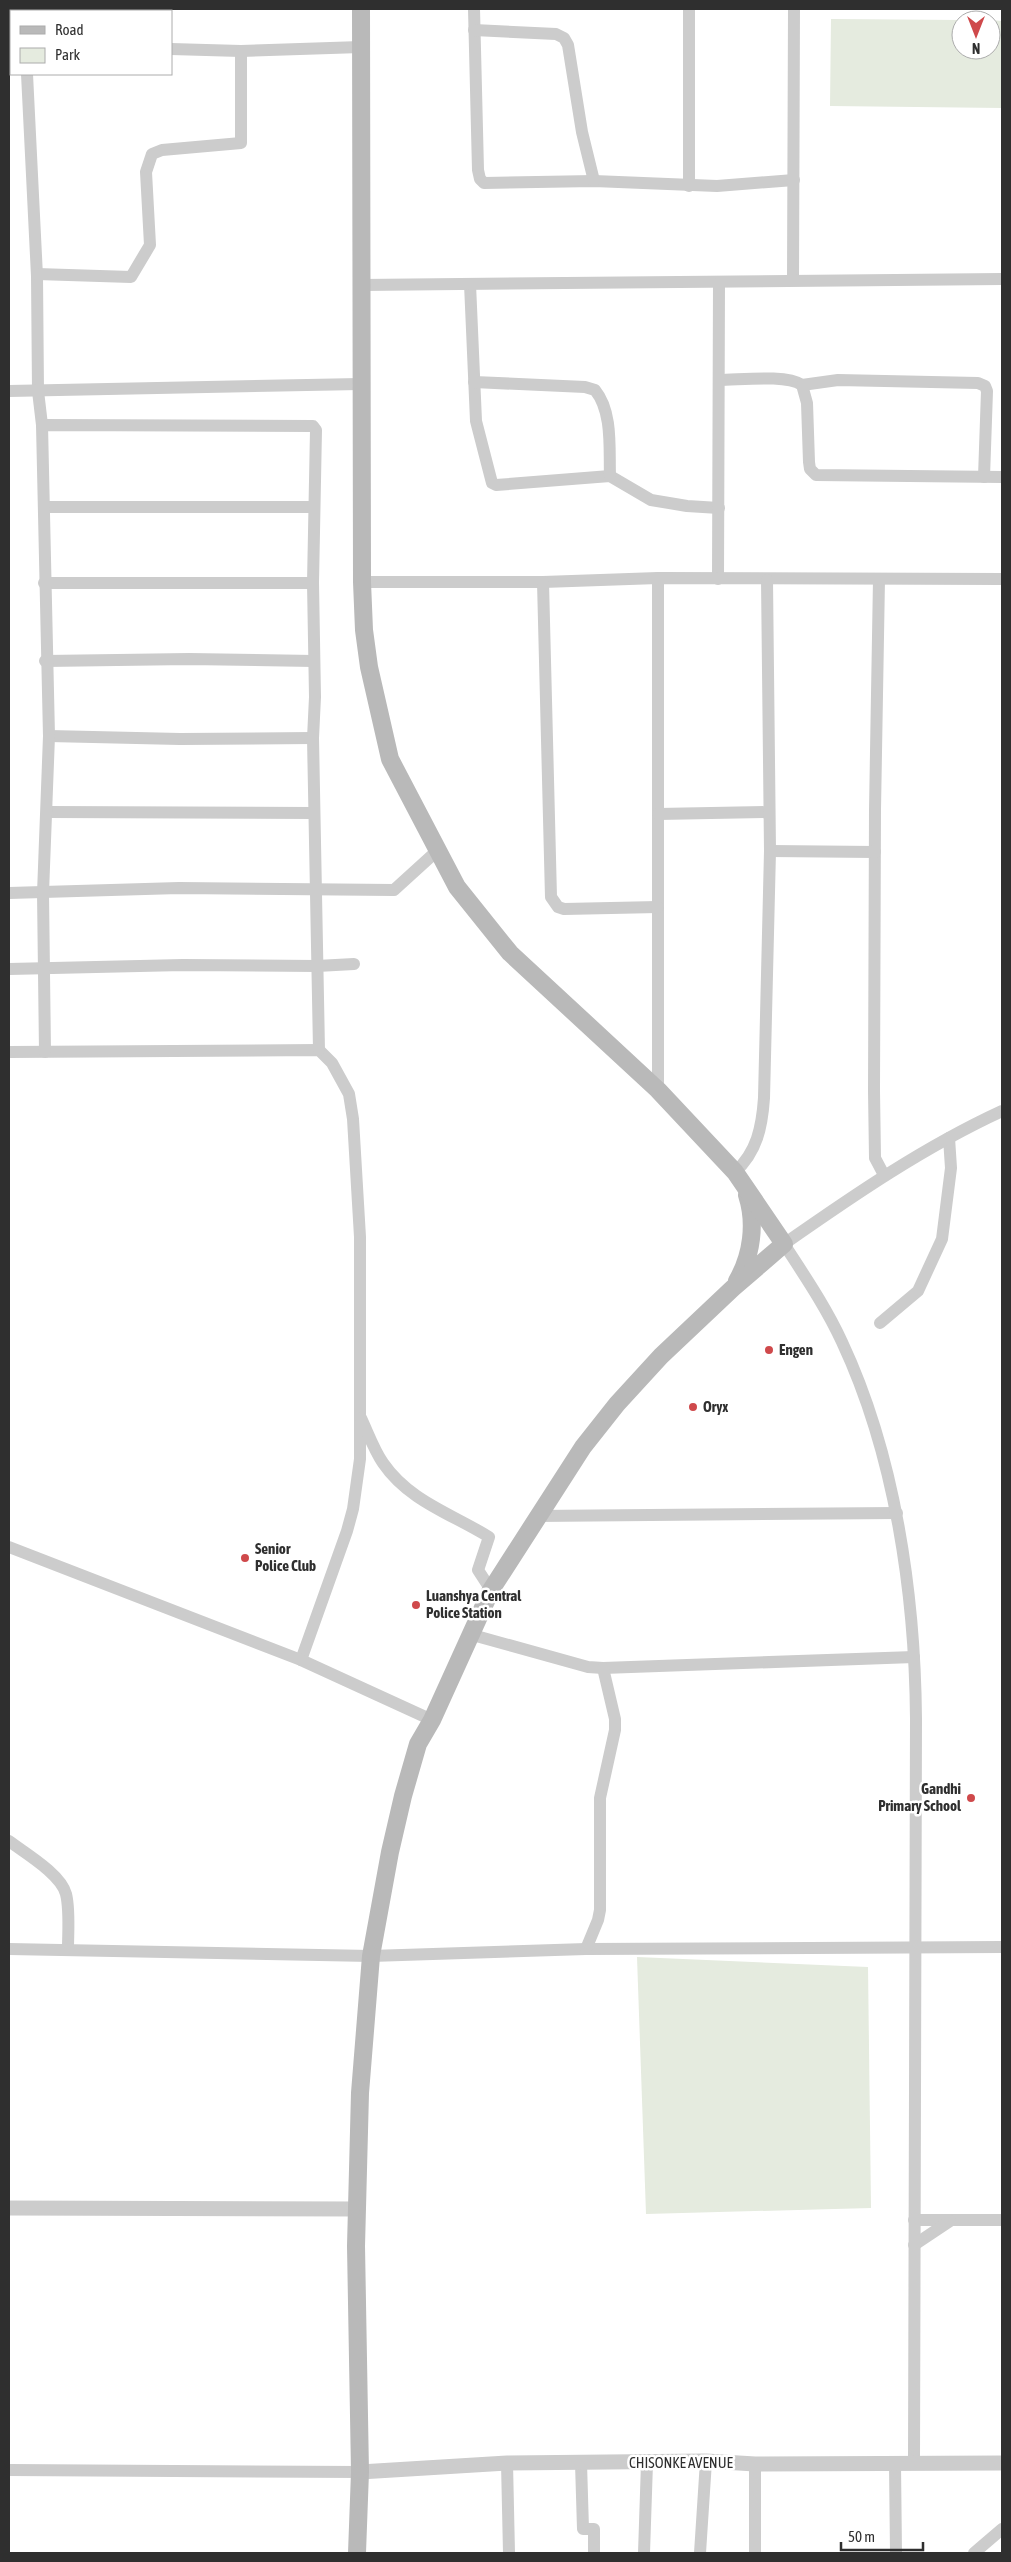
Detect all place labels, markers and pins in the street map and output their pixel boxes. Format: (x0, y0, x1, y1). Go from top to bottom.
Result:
place label: Engen (779, 1341, 813, 1358)
marker: Engen (763, 1344, 775, 1356)
place label: Oryx (703, 1398, 728, 1415)
marker: Oryx (687, 1401, 699, 1413)
place label: Senior Police Club (255, 1540, 316, 1574)
marker: Senior Police Club (239, 1552, 251, 1564)
place label: Luanshya Central Police Station (426, 1587, 522, 1621)
marker: Luanshya Central Police Station (410, 1599, 422, 1611)
place label: Gandhi Primary School (878, 1780, 962, 1814)
marker: Gandhi Primary School (965, 1792, 977, 1804)

